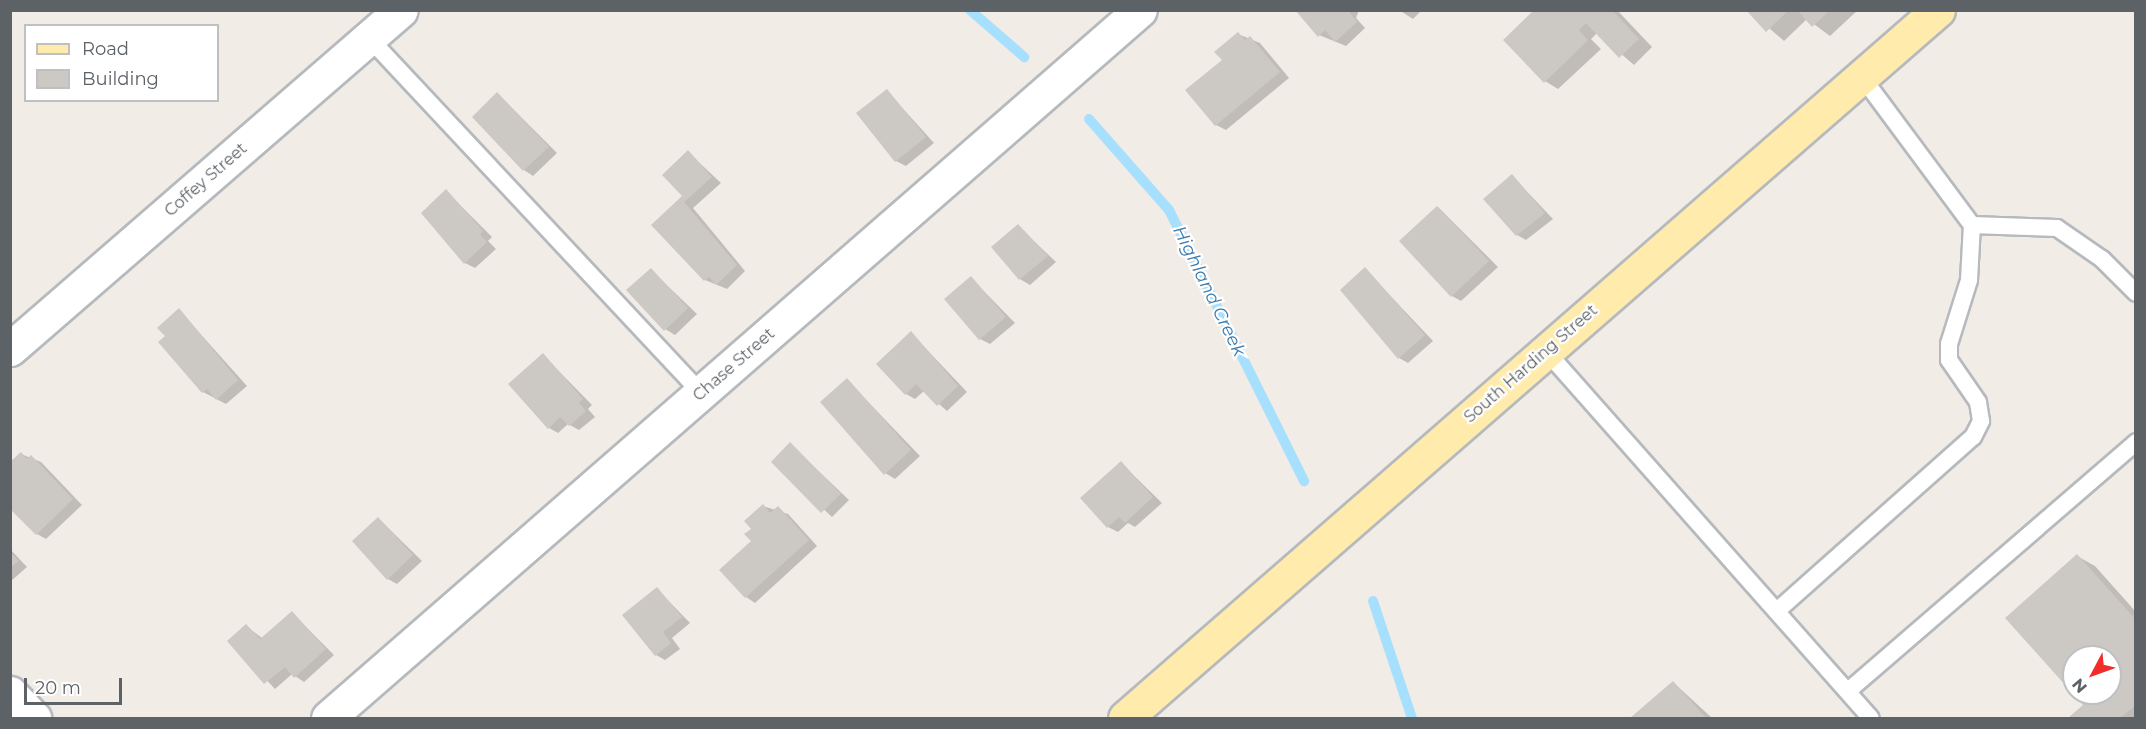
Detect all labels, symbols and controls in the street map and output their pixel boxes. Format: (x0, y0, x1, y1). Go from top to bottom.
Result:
legend (24, 24, 219, 102)
text: Road (82, 38, 129, 60)
text: Building (82, 68, 159, 90)
street label: Coffey Street (161, 139, 251, 221)
water label: Highland Creek (1168, 222, 1250, 360)
street label: South Harding Street (1460, 301, 1602, 427)
street label: Chase Street (689, 324, 779, 406)
north arrow (2062, 645, 2122, 705)
scale bar (27, 666, 124, 704)
text: N (2068, 675, 2091, 697)
text: 20 m (35, 677, 81, 699)

